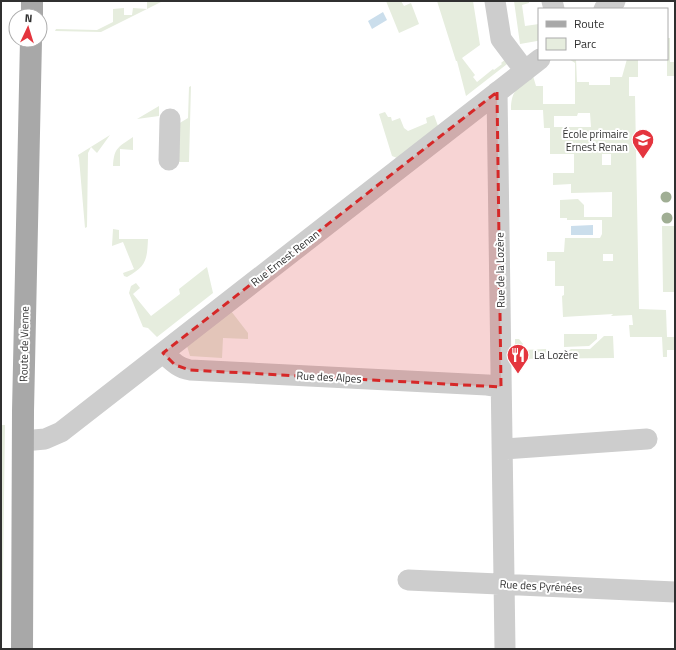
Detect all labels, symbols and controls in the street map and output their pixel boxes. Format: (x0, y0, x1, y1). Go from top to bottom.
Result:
north arrow (8, 8, 48, 48)
legend (538, 8, 668, 60)
text: N (24, 10, 33, 26)
text: Route (574, 14, 604, 33)
text: Parc (574, 34, 596, 53)
place label: École primaire Ernest Renan (563, 126, 628, 155)
school or university icon: École primaire Ernest Renan (630, 127, 656, 160)
street label: Rue Ernest Renan (247, 226, 323, 290)
street label: Rue de la Lozère (491, 232, 509, 308)
street label: Route de Vienne (15, 306, 33, 382)
restaurant icon: La Lozère (505, 342, 531, 375)
place label: La Lozère (534, 347, 578, 363)
street label: Rue des Alpes (296, 367, 362, 387)
street label: Rue des Pyrénées (499, 576, 583, 596)

